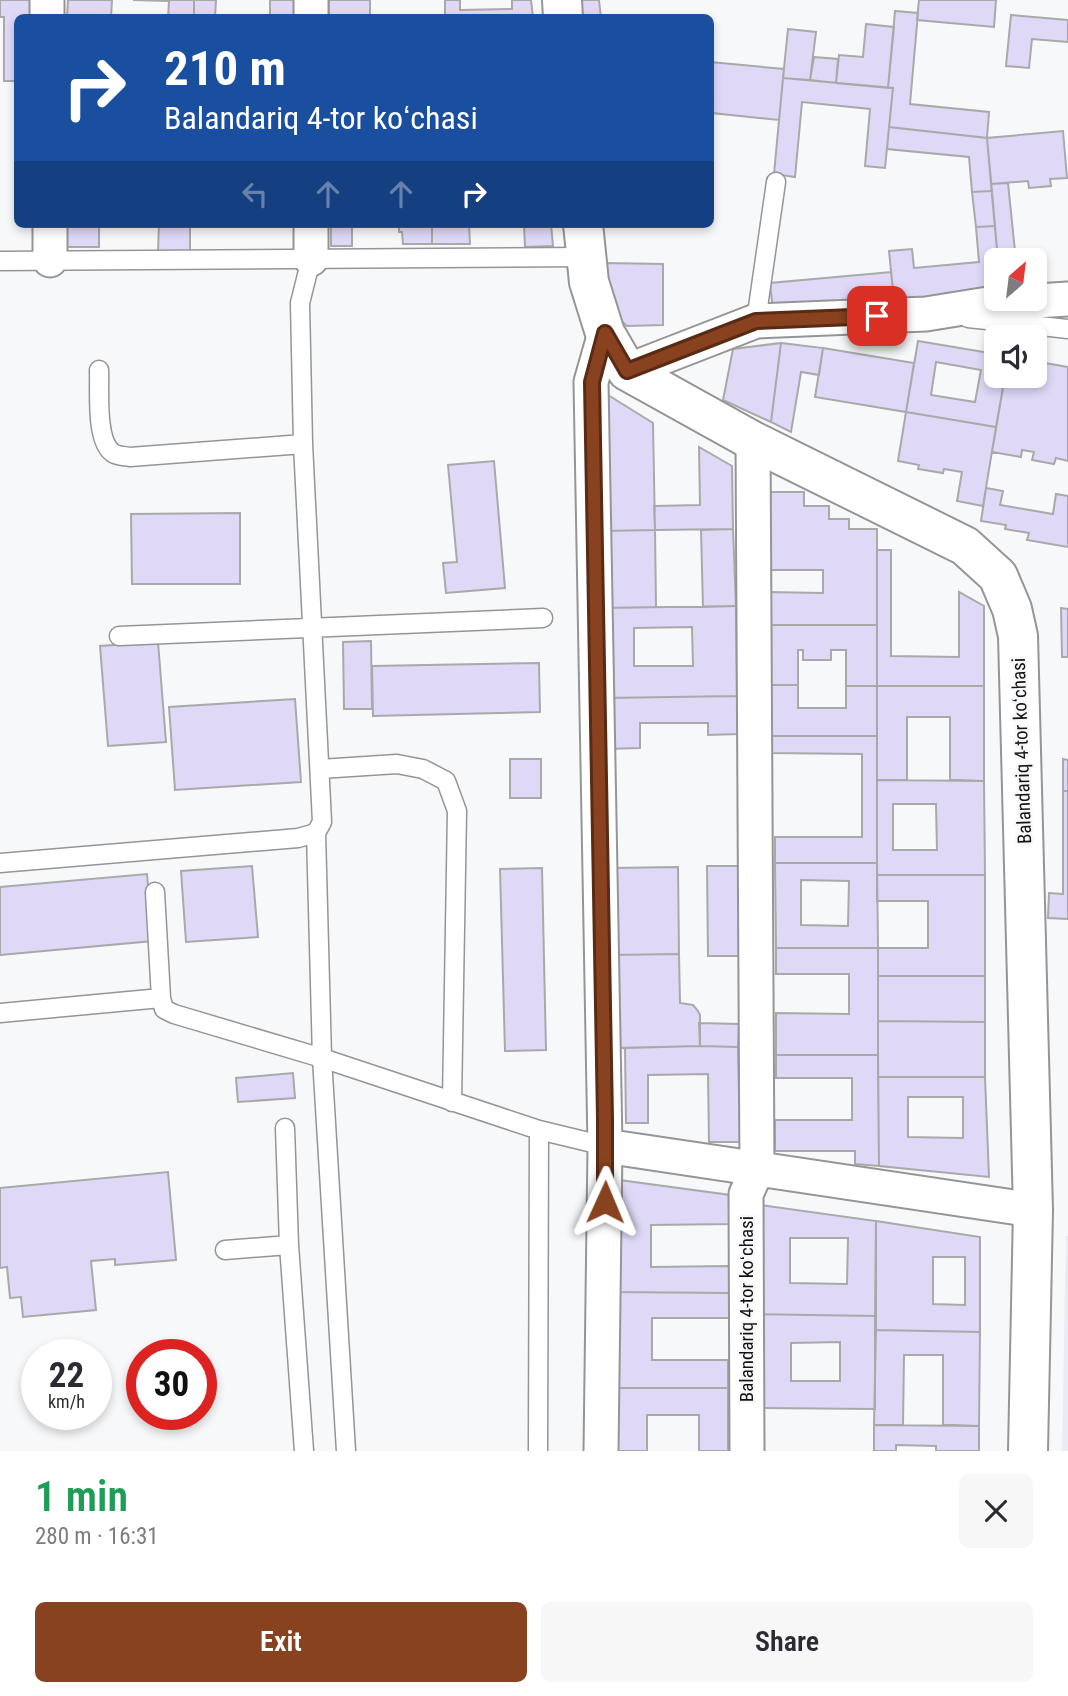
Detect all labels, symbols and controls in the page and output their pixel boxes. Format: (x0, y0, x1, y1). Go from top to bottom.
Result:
text: 210 m (164, 40, 286, 97)
icon: right (49, 42, 140, 133)
text: Balandariq 4-tor koʻchasi (164, 99, 478, 137)
icon: left (236, 175, 274, 213)
icon: ahead (309, 175, 347, 213)
icon: ahead (382, 175, 420, 213)
icon: right (455, 175, 493, 213)
north arrow (984, 248, 1046, 312)
map controls (984, 248, 1047, 388)
pin (847, 286, 907, 346)
icon: arrive (858, 297, 896, 335)
button: sound (984, 325, 1047, 388)
street label: Balandariq 4-tor koʻchasi (1007, 657, 1036, 844)
position arrow (568, 1165, 642, 1239)
street label: Balandariq 4-tor koʻchasi (735, 1216, 758, 1402)
speed limit sign: 30 (126, 1339, 217, 1430)
text: 22 (49, 1355, 84, 1396)
text: km/h (48, 1391, 85, 1412)
text: 1 min (35, 1472, 128, 1521)
button: close (959, 1474, 1033, 1548)
text: 280 m · 16:31 (35, 1523, 159, 1550)
button: Exit (35, 1602, 527, 1682)
button: Share (541, 1602, 1033, 1682)

